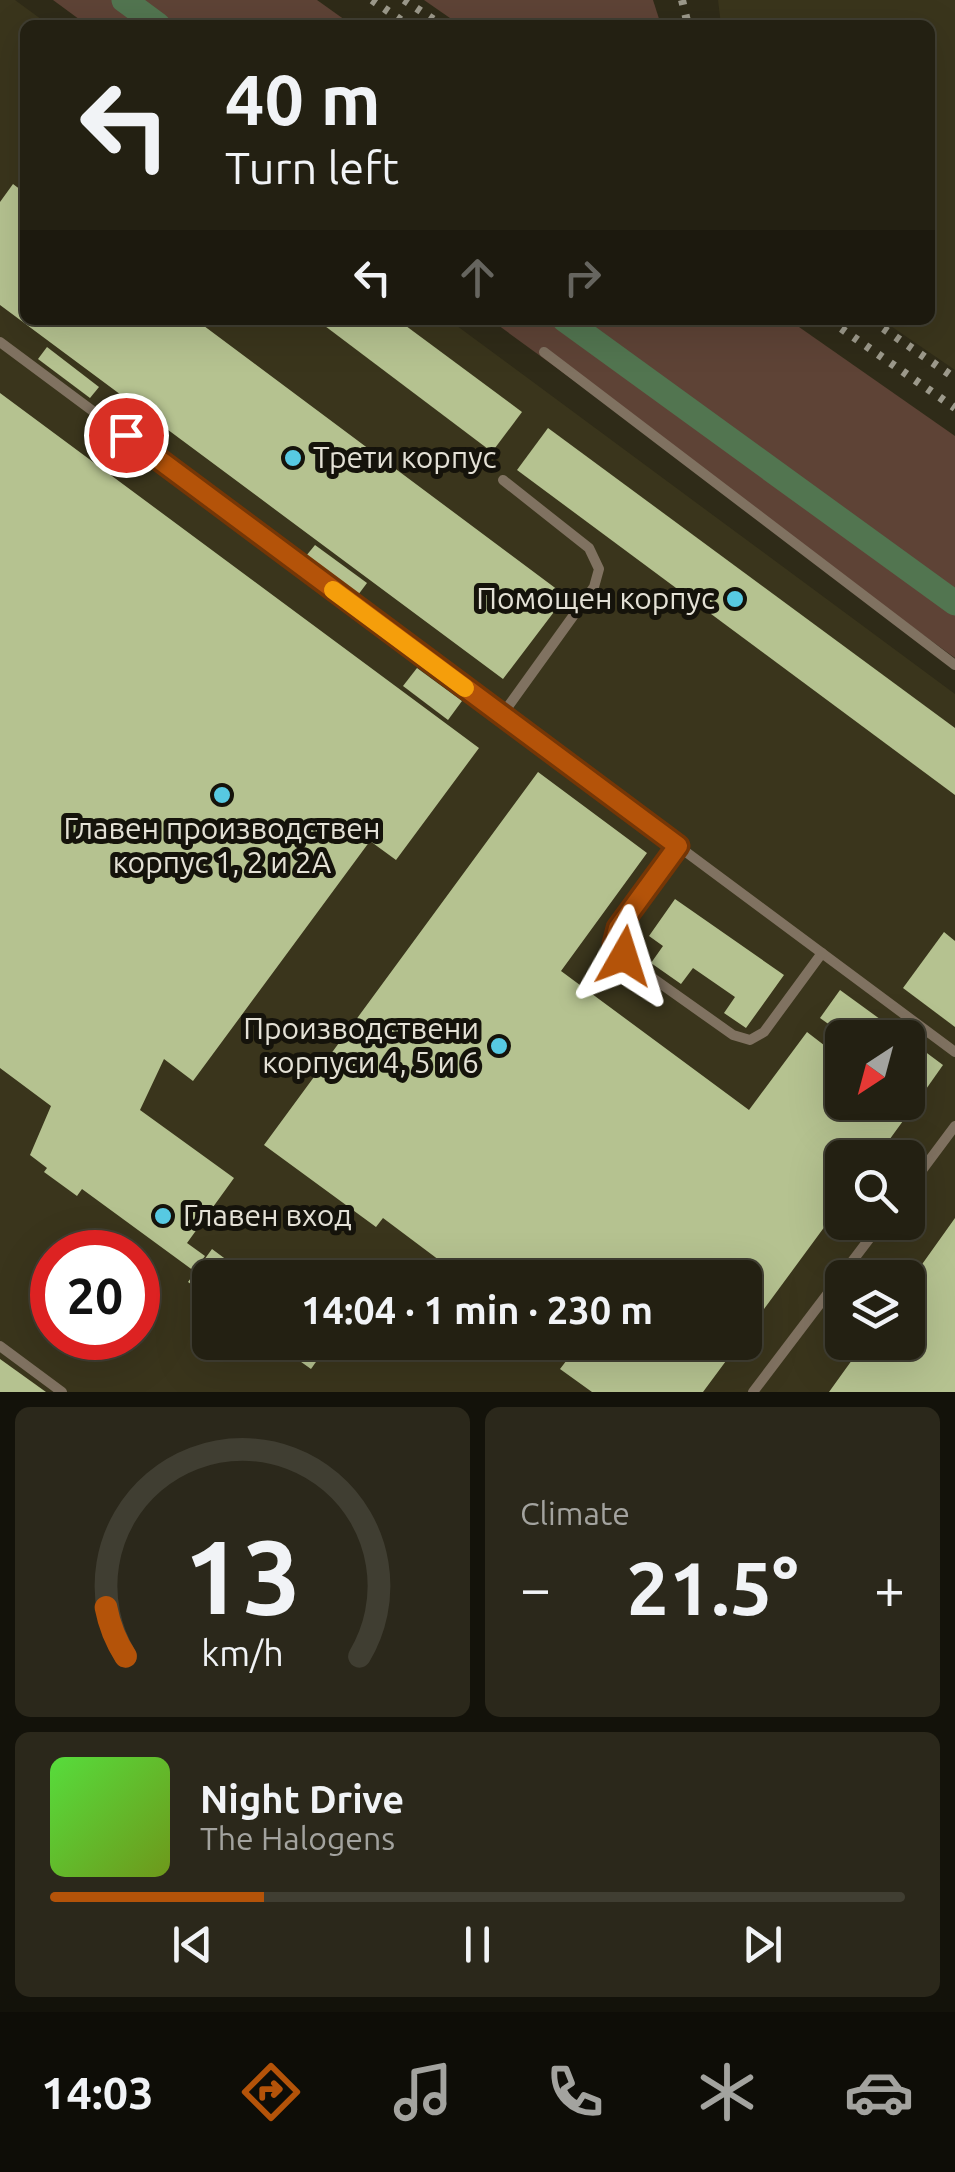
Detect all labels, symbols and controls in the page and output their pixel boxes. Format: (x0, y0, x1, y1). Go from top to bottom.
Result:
icon: left (60, 60, 190, 190)
text: 40 m (225, 60, 381, 138)
text: Turn left (225, 142, 399, 193)
icon: left (345, 250, 400, 305)
icon: ahead (450, 250, 505, 305)
icon: right (555, 250, 610, 305)
pin (84, 393, 169, 478)
icon: arrive (99, 408, 154, 463)
place label: Трети корпус (313, 440, 497, 474)
marker: Трети корпус (282, 447, 304, 469)
place label: Помощен корпус (476, 581, 715, 615)
marker: Помощен корпус (724, 588, 746, 610)
marker: Главен производствен корпус 1, 2 и 2А (211, 784, 233, 806)
place label: Главен производствен корпус 1, 2 и 2А (64, 811, 380, 879)
position arrow (572, 904, 676, 1008)
place label: Производствени корпуси 4, 5 и 6 (243, 1011, 479, 1079)
north arrow (825, 1020, 925, 1120)
map controls (825, 1020, 925, 1360)
marker: Производствени корпуси 4, 5 и 6 (488, 1035, 510, 1057)
button: search (825, 1140, 925, 1240)
place label: Главен вход (183, 1198, 352, 1232)
marker: Главен вход (152, 1205, 174, 1227)
speed limit sign: 20 (30, 1230, 160, 1360)
button: layers (825, 1260, 925, 1360)
text: 14:04 · 1 min · 230 m (301, 1289, 653, 1331)
text: Climate (520, 1495, 630, 1531)
text: 13 (184, 1517, 301, 1634)
text: 21.5° (627, 1545, 798, 1629)
text: − (520, 1557, 551, 1618)
text: + (874, 1557, 905, 1618)
text: km/h (201, 1633, 284, 1673)
text: Night Drive (200, 1778, 404, 1820)
text: The Halogens (200, 1820, 395, 1856)
icon: previous (165, 1917, 220, 1972)
icon: pause (450, 1917, 505, 1972)
icon: next (735, 1917, 790, 1972)
icon: directions (236, 2057, 306, 2127)
icon: music (388, 2057, 458, 2127)
icon: phone (540, 2057, 610, 2127)
icon: climate (692, 2057, 762, 2127)
icon: car (844, 2057, 914, 2127)
text: 14:03 (41, 2067, 154, 2118)

